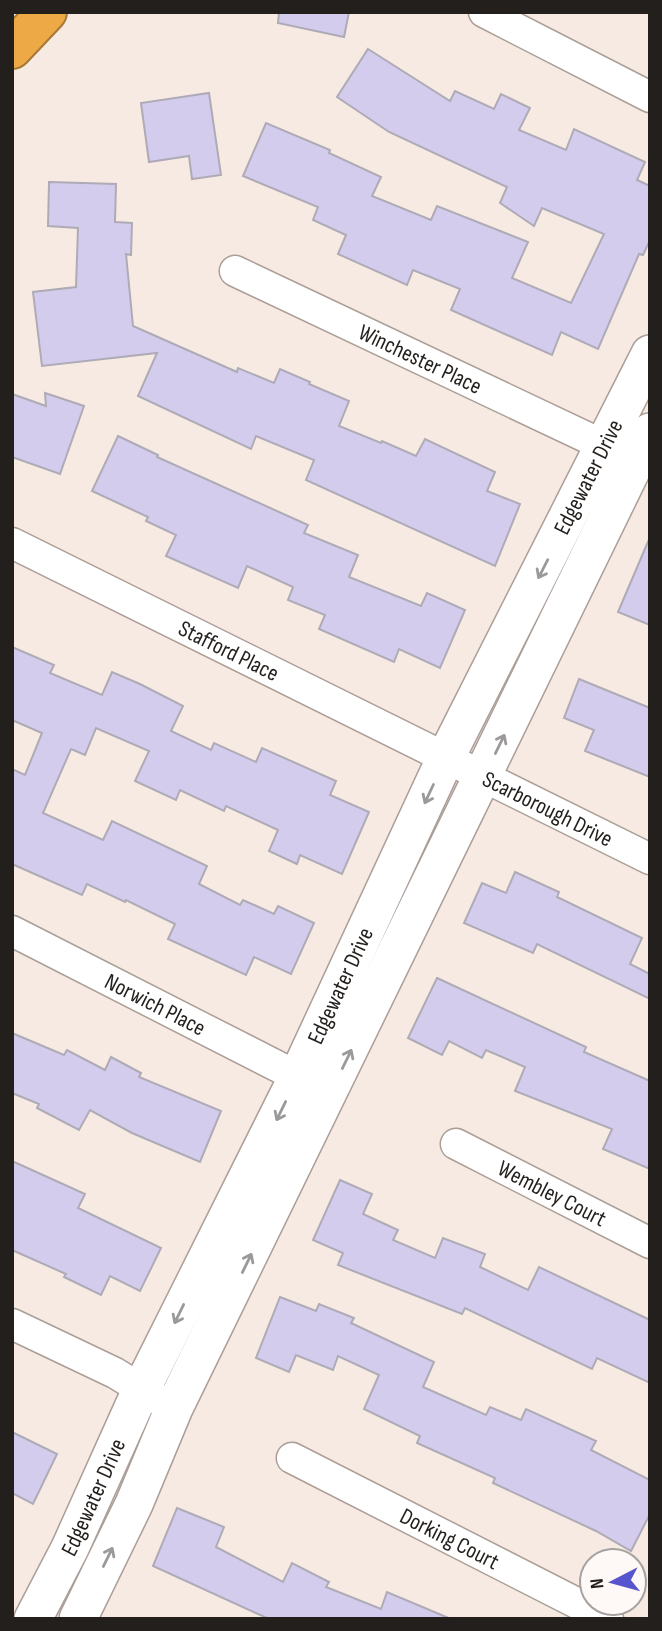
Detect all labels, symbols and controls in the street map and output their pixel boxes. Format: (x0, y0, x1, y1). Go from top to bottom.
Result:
street label: Winchester Place (354, 318, 486, 401)
street label: Edgewater Drive (548, 415, 629, 540)
one-way arrow (536, 558, 549, 579)
street label: Stafford Place (174, 615, 283, 688)
one-way arrow (494, 734, 507, 755)
street label: Scarborough Drive (478, 765, 617, 853)
one-way arrow (422, 783, 435, 804)
street label: Edgewater Drive (302, 923, 380, 1049)
street label: Norwich Place (100, 968, 210, 1042)
one-way arrow (341, 1049, 354, 1070)
one-way arrow (273, 1100, 287, 1121)
street label: Wembley Court (493, 1155, 611, 1233)
one-way arrow (240, 1253, 254, 1274)
one-way arrow (172, 1303, 186, 1324)
street label: Edgewater Drive (55, 1435, 132, 1561)
street label: Dorking Court (395, 1502, 503, 1576)
one-way arrow (102, 1547, 116, 1568)
north arrow (578, 1547, 648, 1617)
text: N (586, 1577, 610, 1590)

